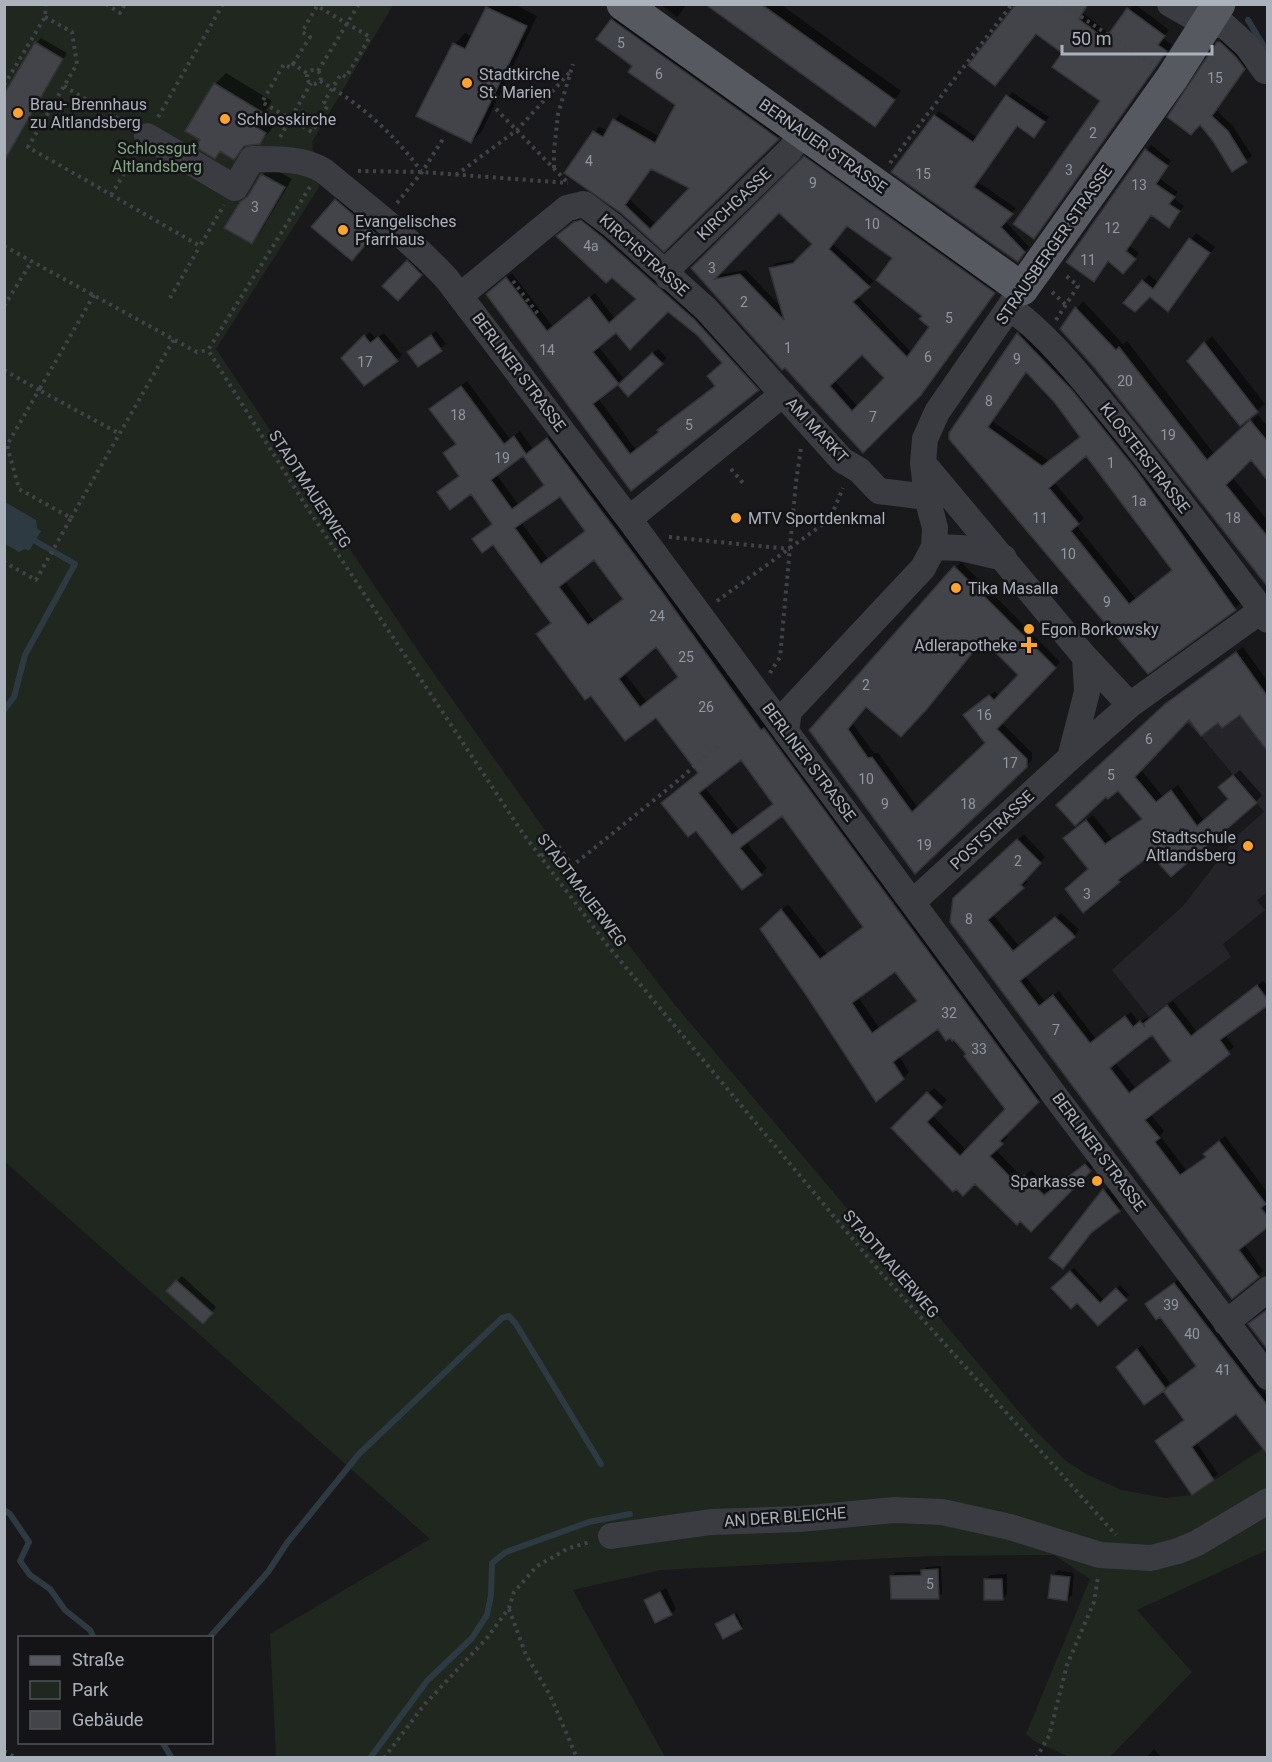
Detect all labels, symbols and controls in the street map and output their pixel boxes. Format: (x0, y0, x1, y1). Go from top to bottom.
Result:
scale bar (1062, 18, 1212, 56)
text: 50 m (1071, 28, 1111, 49)
house number: 5 (617, 35, 625, 51)
place label: Stadtkirche St. Marien (479, 65, 560, 102)
house number: 6 (655, 66, 663, 82)
house number: 15 (1207, 70, 1223, 86)
marker: Stadtkirche St. Marien (460, 76, 474, 90)
place label: Brau- Brennhaus zu Altlandsberg (30, 95, 147, 132)
street label: BERNAUER STRASSE (755, 95, 891, 197)
marker: Brau- Brennhaus zu Altlandsberg (11, 106, 25, 120)
place label: Schlosskirche (237, 110, 336, 129)
marker: Schlosskirche (218, 112, 232, 126)
house number: 2 (1089, 125, 1097, 141)
park label: Schlossgut Altlandsberg (112, 139, 202, 176)
house number: 4 (585, 153, 593, 169)
street label: STRAUSBERGER STRASSE (992, 162, 1116, 328)
house number: 3 (1065, 162, 1073, 178)
street label: KIRCHGASSE (693, 164, 775, 244)
house number: 15 (915, 166, 931, 182)
house number: 9 (809, 175, 817, 191)
house number: 13 (1131, 177, 1147, 193)
house number: 3 (251, 199, 259, 215)
street label: KIRCHSTRASSE (595, 210, 693, 300)
place label: Evangelisches Pfarrhaus (355, 212, 457, 249)
house number: 10 (864, 216, 880, 232)
house number: 12 (1104, 220, 1120, 236)
marker: Evangelisches Pfarrhaus (336, 223, 350, 237)
house number: 4a (583, 238, 599, 254)
house number: 11 (1080, 252, 1096, 268)
house number: 3 (708, 260, 716, 276)
house number: 2 (740, 294, 748, 310)
street label: BERLINER STRASSE (468, 309, 570, 435)
house number: 5 (945, 310, 953, 326)
house number: 1 (784, 340, 792, 356)
house number: 14 (539, 342, 555, 358)
house number: 6 (924, 349, 932, 365)
house number: 9 (1013, 351, 1021, 367)
house number: 17 (357, 354, 373, 370)
house number: 20 (1117, 373, 1133, 389)
street label: AM MARKT (782, 393, 852, 467)
house number: 8 (985, 393, 993, 409)
street label: KLOSTERSTRASSE (1096, 399, 1194, 517)
house number: 18 (450, 407, 466, 423)
house number: 7 (869, 409, 877, 425)
house number: 5 (685, 417, 693, 433)
street label: STADTMAUERWEG (265, 427, 355, 551)
house number: 19 (1160, 427, 1176, 443)
house number: 19 (494, 450, 510, 466)
house number: 1 (1107, 455, 1115, 471)
house number: 1a (1131, 493, 1147, 509)
place label: MTV Sportdenkmal (748, 509, 885, 528)
house number: 11 (1032, 510, 1048, 526)
house number: 18 (1225, 510, 1241, 526)
marker: MTV Sportdenkmal (729, 511, 743, 525)
house number: 10 (1060, 546, 1076, 562)
place label: Tika Masalla (968, 579, 1058, 598)
marker: Tika Masalla (949, 581, 963, 595)
house number: 9 (1103, 594, 1111, 610)
house number: 24 (649, 608, 665, 624)
place label: Egon Borkowsky (1041, 620, 1159, 639)
marker: Egon Borkowsky (1022, 622, 1036, 636)
place label: Adlerapotheke (914, 636, 1017, 655)
marker: Adlerapotheke (1022, 638, 1036, 652)
house number: 25 (678, 649, 694, 665)
house number: 2 (862, 677, 870, 693)
house number: 26 (698, 699, 714, 715)
street label: BERLINER STRASSE (758, 699, 860, 825)
house number: 16 (976, 707, 992, 723)
house number: 6 (1145, 731, 1153, 747)
house number: 17 (1002, 755, 1018, 771)
house number: 5 (1107, 767, 1115, 783)
house number: 10 (858, 771, 874, 787)
street label: POSTSTRASSE (946, 786, 1038, 874)
house number: 9 (881, 796, 889, 812)
house number: 18 (960, 796, 976, 812)
place label: Stadtschule Altlandsberg (1146, 828, 1236, 865)
street label: STADTMAUERWEG (533, 830, 631, 950)
house number: 19 (916, 837, 932, 853)
marker: Stadtschule Altlandsberg (1241, 839, 1255, 853)
house number: 2 (1014, 853, 1022, 869)
house number: 3 (1083, 886, 1091, 902)
house number: 8 (965, 911, 973, 927)
house number: 32 (941, 1005, 957, 1021)
house number: 7 (1052, 1022, 1060, 1038)
house number: 33 (971, 1041, 987, 1057)
street label: BERLINER STRASSE (1048, 1089, 1150, 1215)
place label: Sparkasse (1011, 1172, 1085, 1191)
marker: Sparkasse (1090, 1174, 1104, 1188)
street label: STADTMAUERWEG (839, 1206, 943, 1322)
house number: 39 (1163, 1297, 1179, 1313)
house number: 40 (1184, 1326, 1200, 1342)
house number: 41 (1215, 1362, 1231, 1378)
street label: AN DER BLEICHE (723, 1503, 847, 1531)
house number: 5 (926, 1576, 934, 1592)
legend (18, 1636, 213, 1744)
text: Straße (72, 1649, 124, 1670)
text: Park (72, 1679, 109, 1700)
text: Gebäude (72, 1709, 143, 1730)

